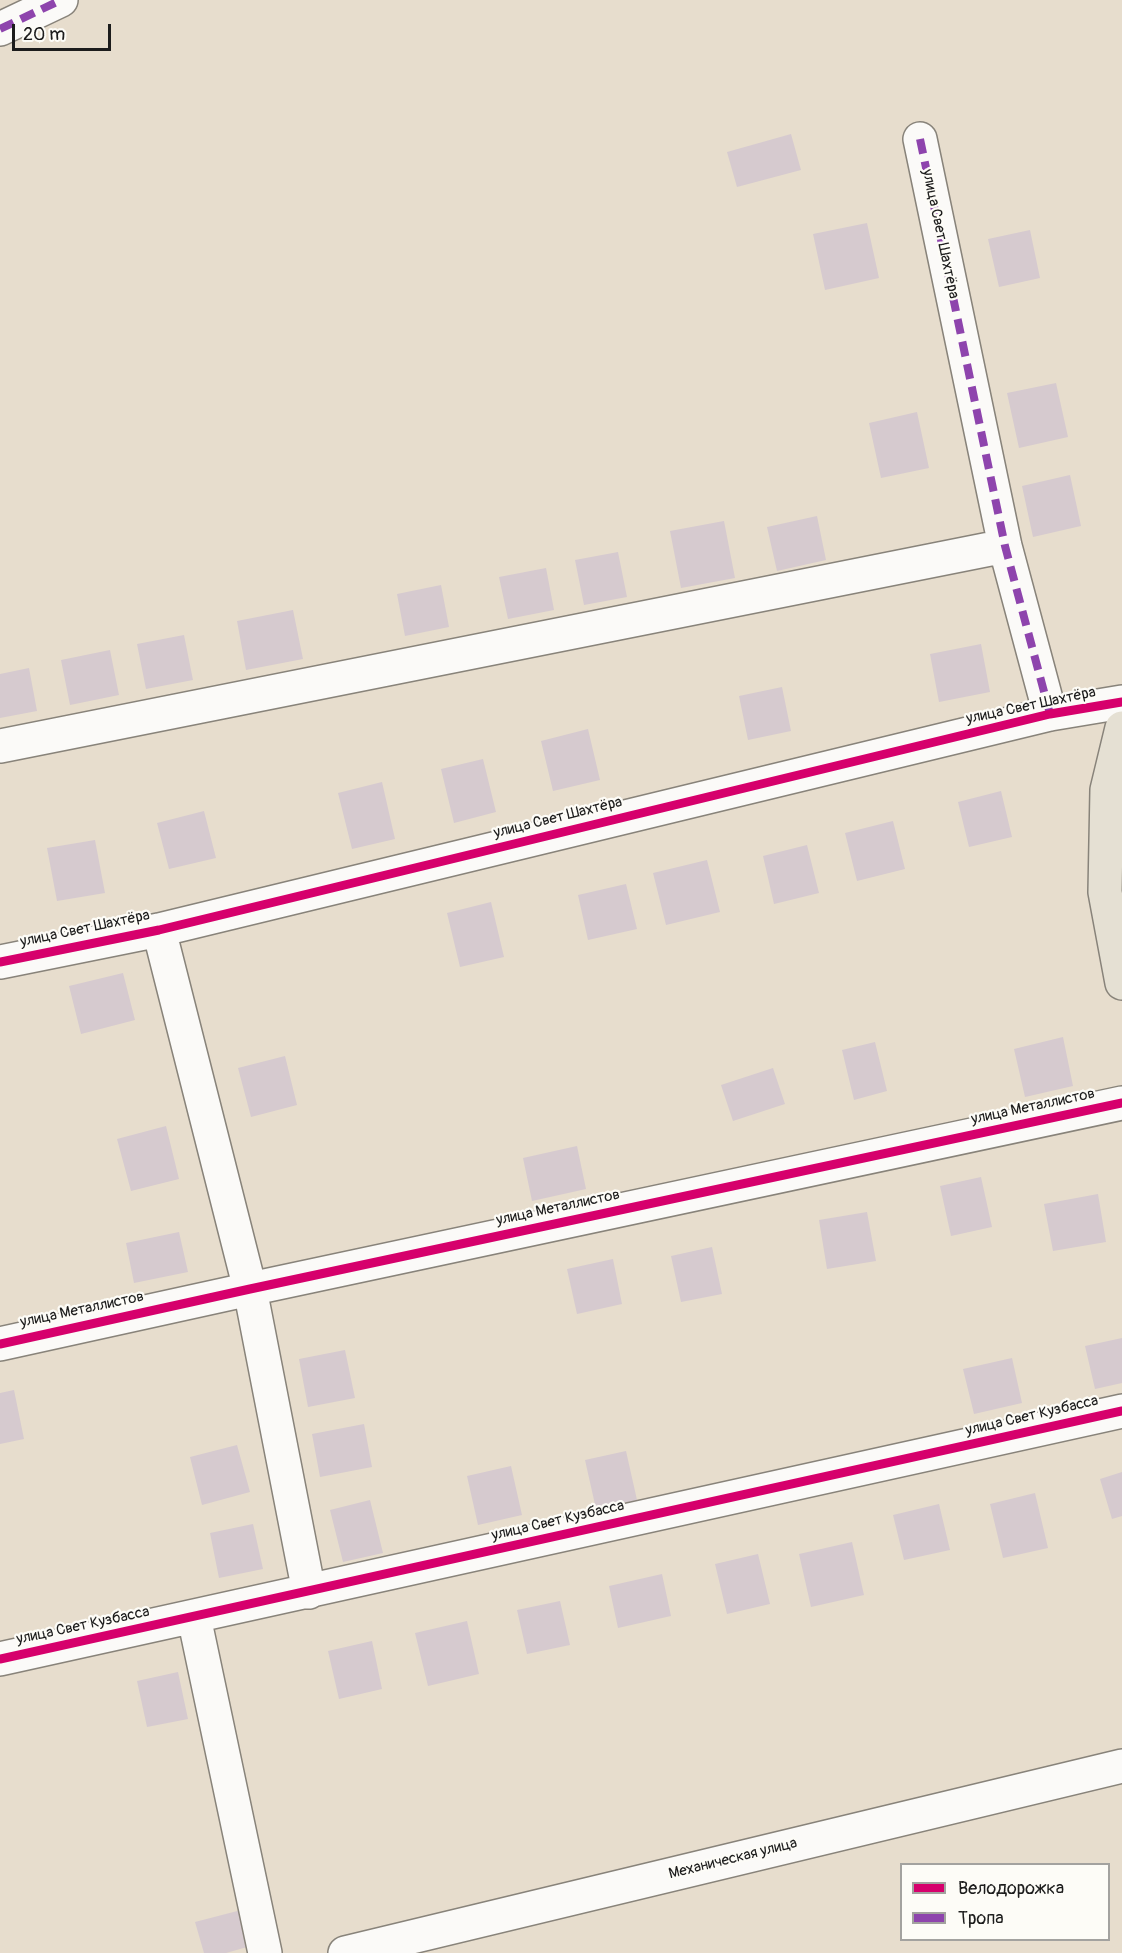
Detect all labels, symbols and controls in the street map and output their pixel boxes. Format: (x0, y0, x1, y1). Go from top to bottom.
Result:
scale bar (15, 12, 114, 50)
text: 20 m (23, 23, 65, 46)
street label: улица Свет Шахтёра (917, 168, 963, 300)
street label: улица Свет Шахтёра (965, 683, 1097, 729)
street label: улица Свет Шахтёра (492, 793, 624, 843)
street label: улица Свет Шахтёра (19, 906, 151, 952)
street label: улица Металлистов (969, 1085, 1097, 1129)
street label: улица Металлистов (494, 1186, 622, 1230)
street label: улица Металлистов (18, 1288, 146, 1332)
street label: улица Свет Кузбасса (964, 1392, 1100, 1440)
street label: улица Свет Кузбасса (490, 1497, 626, 1545)
street label: улица Свет Кузбасса (15, 1603, 151, 1649)
street label: Механическая улица (667, 1834, 799, 1884)
legend (900, 1863, 1110, 1941)
text: Велодорожка (958, 1877, 1064, 1900)
text: Тропа (958, 1907, 1004, 1930)

